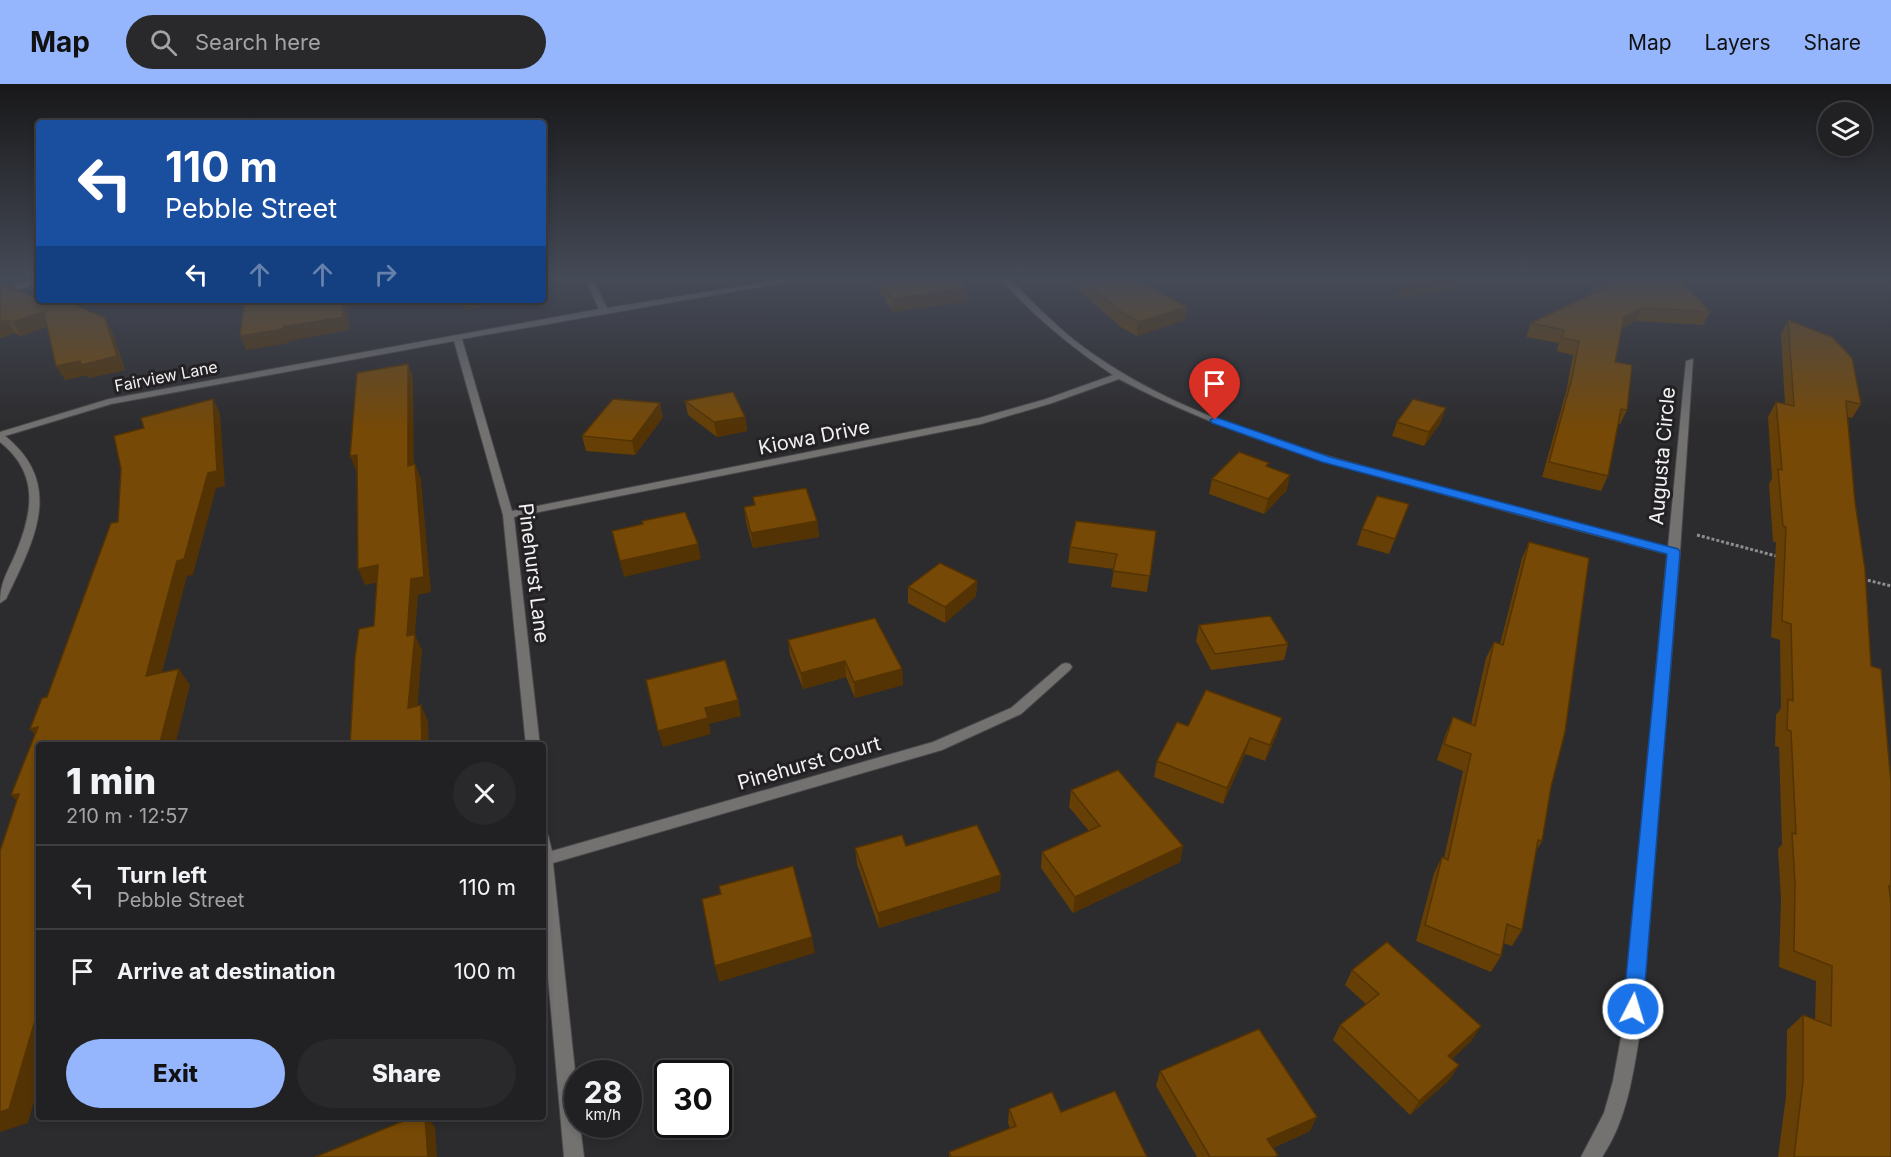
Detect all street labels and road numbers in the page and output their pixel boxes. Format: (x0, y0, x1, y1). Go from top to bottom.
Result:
street label: Fairview Lane (113, 356, 219, 396)
street label: Augusta Circle (1644, 386, 1680, 526)
street label: Kiowa Drive (756, 414, 872, 460)
street label: Pinehurst Lane (513, 502, 555, 644)
street label: Pinehurst Court (735, 731, 884, 795)

